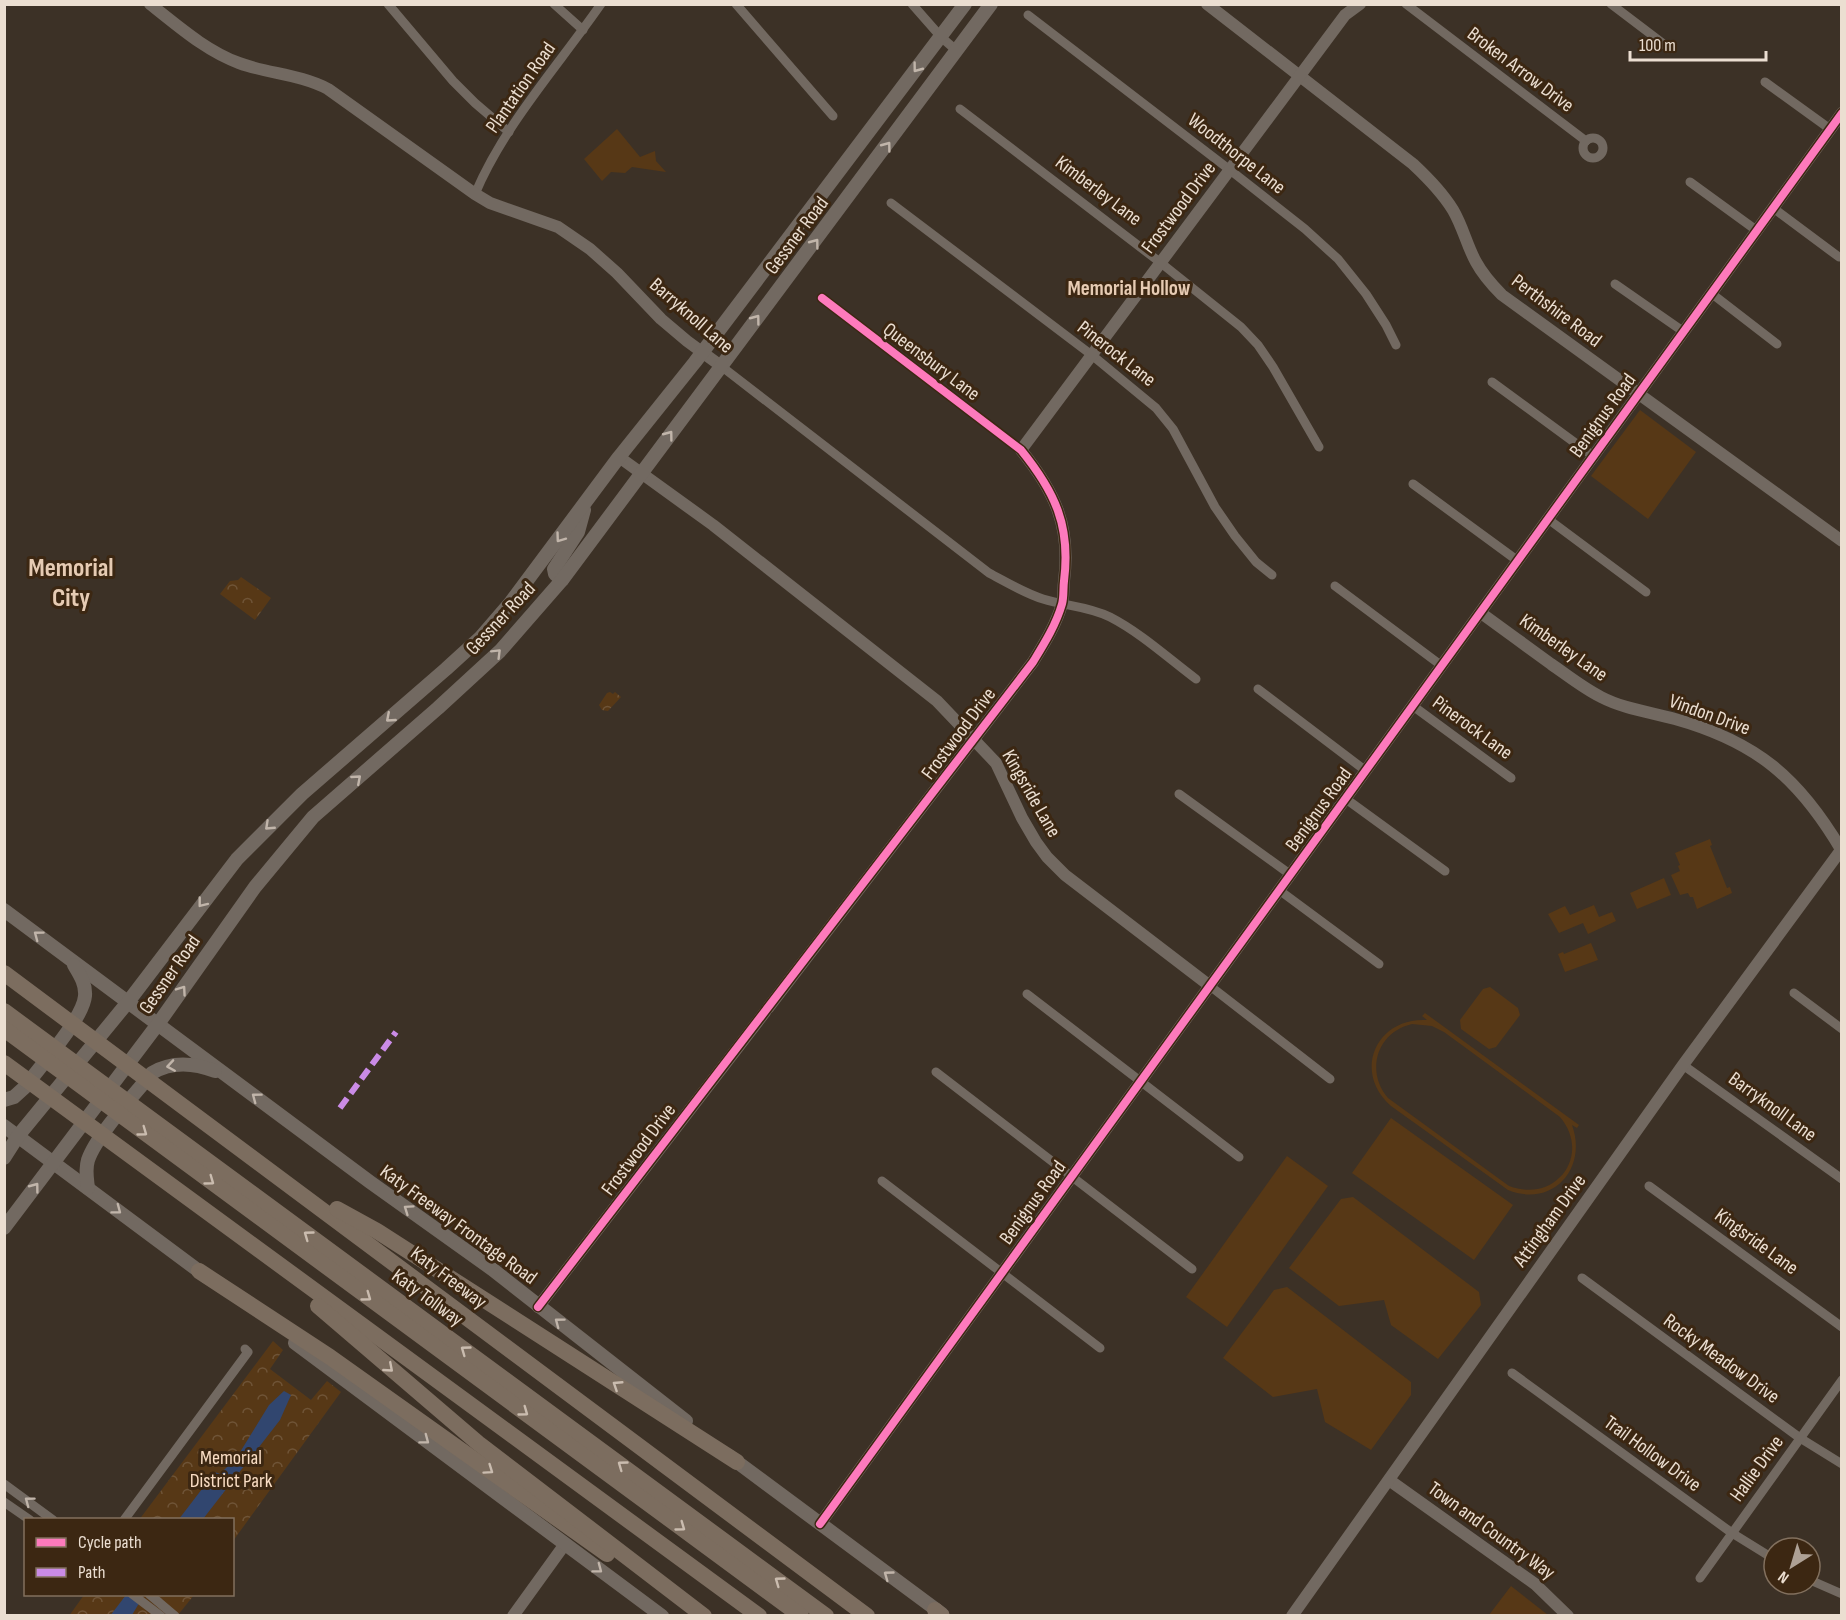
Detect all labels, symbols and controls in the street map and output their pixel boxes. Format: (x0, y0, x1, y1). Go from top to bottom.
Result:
street label: Broken Arrow Drive (1462, 22, 1578, 118)
scale bar (1630, 24, 1766, 62)
text: 100 m (1639, 35, 1676, 56)
street label: Plantation Road (481, 37, 561, 138)
one-way arrow (913, 62, 924, 73)
street label: Woodthorpe Lane (1183, 108, 1290, 199)
one-way arrow (880, 142, 891, 153)
street label: Kimberley Lane (1050, 151, 1146, 231)
street label: Frostwood Drive (1136, 157, 1221, 258)
street label: Gessner Road (760, 192, 834, 279)
one-way arrow (807, 239, 818, 250)
street label: Perthshire Road (1507, 269, 1606, 352)
street label: Barryknoll Lane (645, 273, 738, 359)
district label: Memorial Hollow (1068, 276, 1191, 301)
one-way arrow (749, 315, 760, 326)
street label: Pinerock Lane (1072, 316, 1160, 392)
street label: Queensbury Lane (878, 318, 985, 406)
street label: Benignus Road (1564, 369, 1641, 462)
one-way arrow (662, 431, 673, 442)
one-way arrow (556, 531, 567, 542)
district label: Memorial City (28, 553, 114, 614)
street label: Gessner Road (461, 577, 541, 660)
street label: Kimberley Lane (1515, 609, 1612, 687)
one-way arrow (490, 650, 501, 661)
street label: Frostwood Drive (916, 683, 1001, 784)
street label: Vindon Drive (1666, 689, 1754, 741)
street label: Pinerock Lane (1428, 691, 1517, 765)
one-way arrow (386, 711, 397, 722)
street label: Kingsride Lane (996, 745, 1066, 842)
street label: Benignus Road (1280, 763, 1357, 856)
one-way arrow (350, 775, 361, 786)
one-way arrow (265, 819, 276, 830)
one-way arrow (199, 897, 210, 908)
street label: Gessner Road (134, 930, 206, 1019)
one-way arrow (34, 932, 45, 943)
one-way arrow (175, 985, 186, 996)
one-way arrow (167, 1059, 176, 1071)
street label: Barryknoll Lane (1724, 1067, 1821, 1147)
one-way arrow (252, 1093, 263, 1104)
street label: Frostwood Drive (596, 1099, 681, 1200)
one-way arrow (136, 1125, 147, 1136)
street label: Benignus Road (994, 1156, 1071, 1249)
street label: Katy Freeway Frontage Road (376, 1159, 542, 1289)
street label: Attingham Drive (1508, 1170, 1591, 1272)
one-way arrow (203, 1174, 214, 1185)
one-way arrow (28, 1183, 39, 1194)
one-way arrow (111, 1203, 122, 1214)
street label: Kingsride Lane (1710, 1204, 1803, 1280)
one-way arrow (403, 1205, 414, 1216)
one-way arrow (303, 1231, 314, 1242)
street label: Katy Freeway (406, 1241, 492, 1313)
street label: Katy Tollway (387, 1264, 468, 1332)
one-way arrow (361, 1289, 372, 1300)
street label: Rocky Meadow Drive (1659, 1309, 1784, 1409)
one-way arrow (554, 1319, 565, 1330)
one-way arrow (460, 1346, 471, 1357)
one-way arrow (382, 1360, 393, 1371)
one-way arrow (613, 1381, 624, 1392)
one-way arrow (518, 1405, 529, 1416)
street label: Trail Hollow Drive (1599, 1411, 1706, 1497)
street label: Hallie Drive (1725, 1431, 1789, 1506)
one-way arrow (419, 1432, 430, 1443)
park label: Memorial District Park (190, 1446, 273, 1493)
one-way arrow (617, 1462, 628, 1473)
one-way arrow (482, 1463, 493, 1474)
street label: Town and Country Way (1423, 1477, 1560, 1585)
one-way arrow (25, 1497, 36, 1508)
legend (24, 1518, 234, 1596)
one-way arrow (675, 1520, 686, 1531)
text: Cycle path (78, 1532, 142, 1553)
north arrow (1762, 1536, 1822, 1596)
one-way arrow (592, 1561, 603, 1572)
text: Path (78, 1562, 106, 1583)
text: N (1775, 1567, 1793, 1587)
one-way arrow (884, 1571, 895, 1582)
one-way arrow (775, 1577, 786, 1588)

